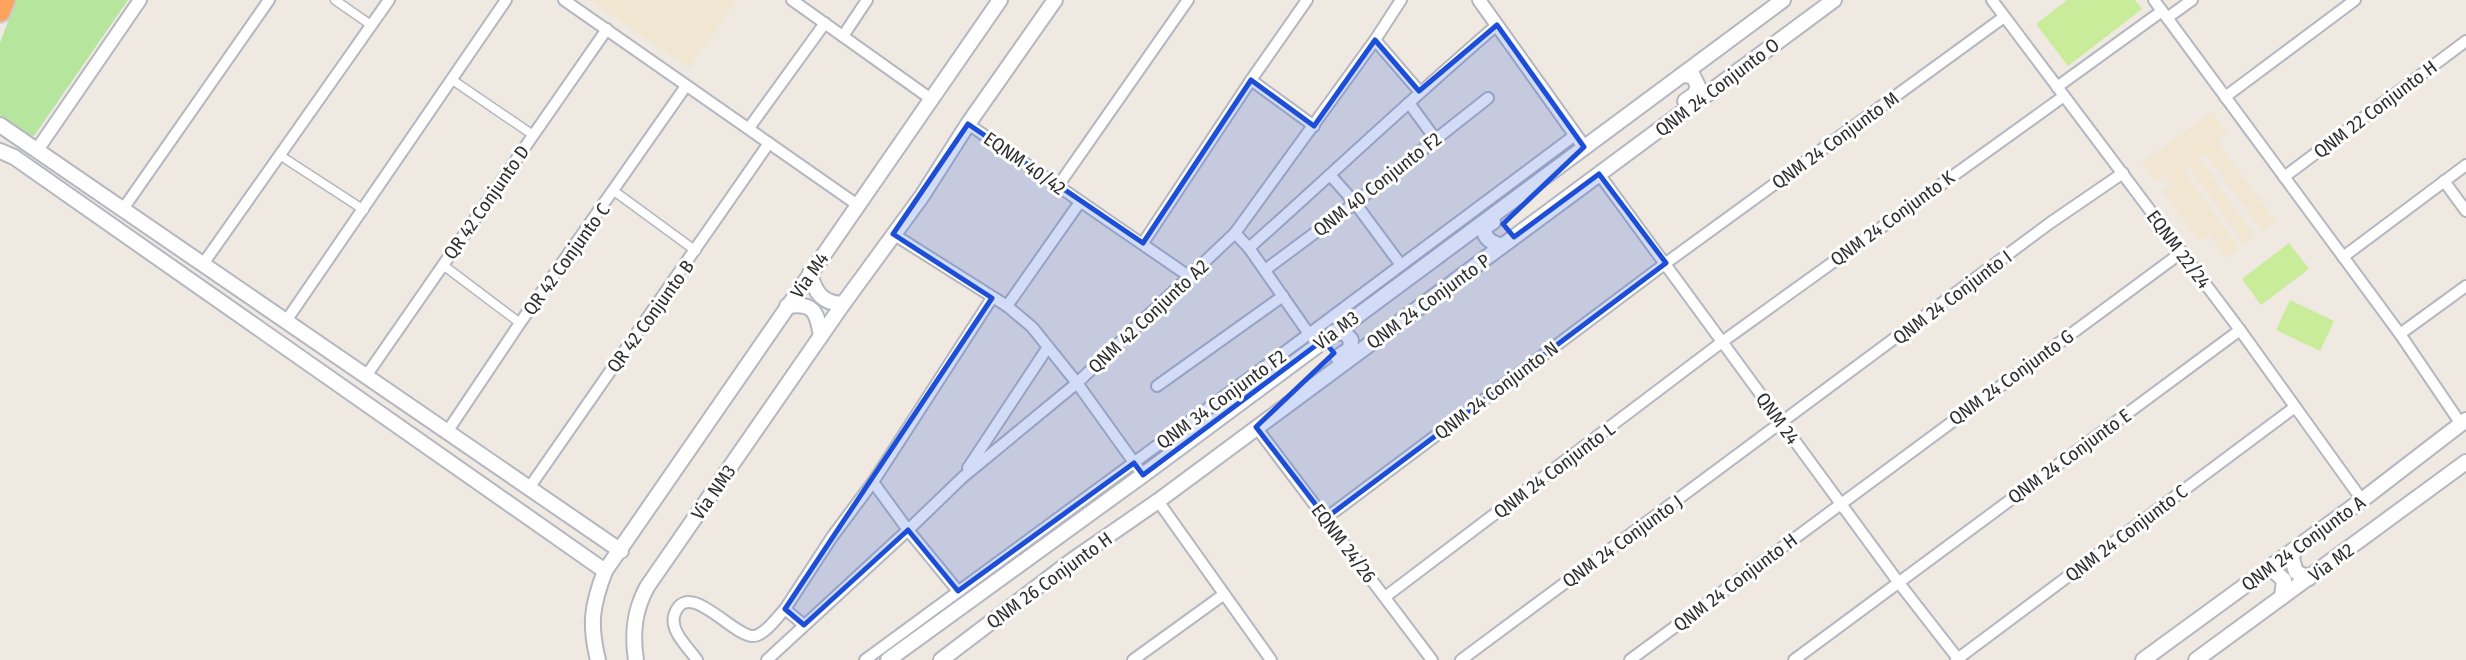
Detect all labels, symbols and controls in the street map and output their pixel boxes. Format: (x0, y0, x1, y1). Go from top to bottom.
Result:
street label: QNM 24 Conjunto O (1651, 33, 1784, 142)
street label: QNM 22 Conjunto H (2309, 56, 2442, 163)
street label: QNM 24 Conjunto M (1767, 87, 1903, 194)
street label: EQNM 40/42 (979, 127, 1070, 200)
street label: QNM 40 Conjunto F2 (1309, 127, 1446, 241)
street label: QR 42 Conjunto D (439, 141, 534, 264)
street label: QNM 24 Conjunto K (1826, 165, 1960, 271)
street label: QR 42 Conjunto C (518, 199, 615, 320)
street label: EQNM 22/24 (2142, 206, 2216, 293)
street label: QNM 24 Conjunto I (1888, 245, 2016, 349)
street label: Via M4 (785, 248, 833, 303)
street label: QNM 24 Conjunto P (1362, 249, 1495, 354)
street label: QNM 42 Conjunto A2 (1083, 255, 1213, 378)
street label: QR 42 Conjunto B (602, 256, 699, 377)
street label: Via M3 (1309, 306, 1363, 355)
street label: QNM 24 Conjunto G (1945, 324, 2078, 430)
street label: QNM 24 Conjunto N (1430, 336, 1563, 444)
street label: QNM 34 Conjunto F2 (1152, 345, 1291, 454)
street label: QNM 24 (1751, 388, 1804, 449)
street label: QNM 24 Conjunto E (2003, 404, 2135, 509)
street label: QNM 24 Conjunto L (1489, 417, 1620, 523)
street label: Via NM3 (686, 460, 741, 524)
street label: QNM 24 Conjunto C (2061, 480, 2192, 587)
street label: QNM 24 Conjunto J (1558, 490, 1687, 593)
street label: QNM 24 Conjunto A (2237, 491, 2370, 596)
street label: EQNM 24/26 (1306, 499, 1381, 587)
street label: QNM 26 Conjunto H (982, 527, 1117, 634)
street label: QNM 24 Conjunto H (1669, 528, 1802, 636)
street label: Via M2 (2304, 538, 2358, 586)

